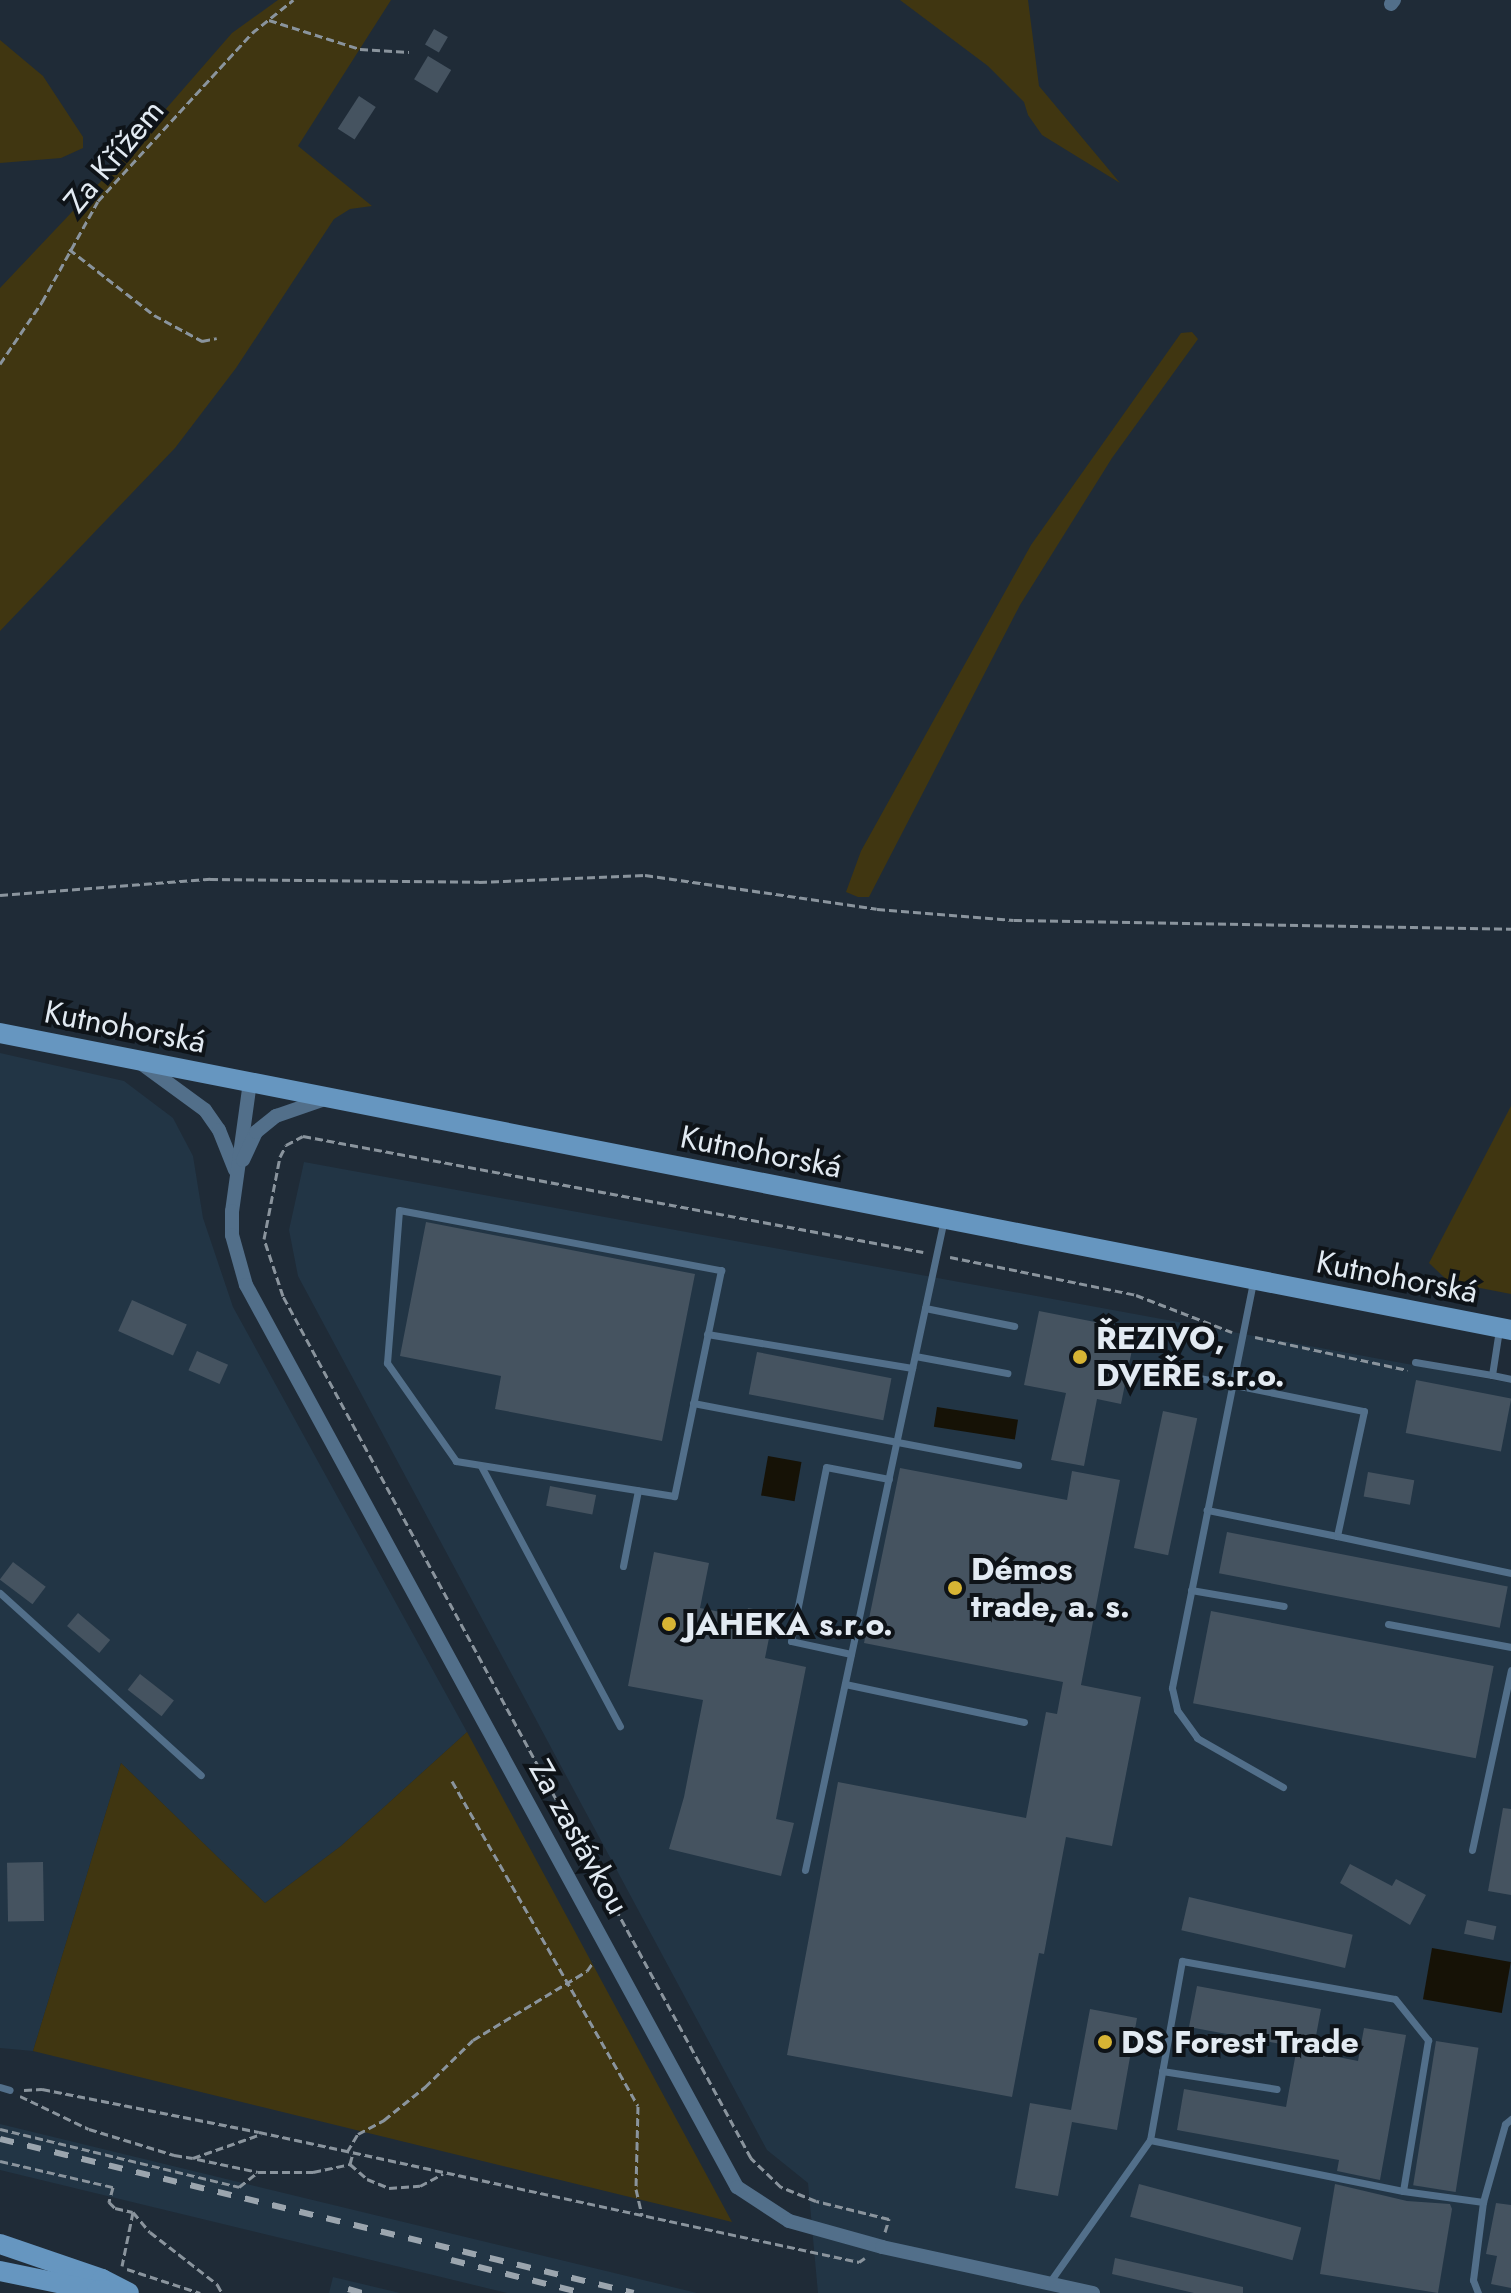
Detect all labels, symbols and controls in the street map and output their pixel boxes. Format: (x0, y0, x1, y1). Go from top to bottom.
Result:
street label: Za Křížem (56, 92, 172, 220)
street label: Kutnohorská (41, 993, 209, 1061)
street label: Kutnohorská (677, 1118, 845, 1186)
street label: Kutnohorská (1313, 1243, 1481, 1311)
place label: ŘEZIVO, DVEŘE s.r.o. (1096, 1320, 1285, 1395)
marker: ŘEZIVO, DVEŘE s.r.o. (1071, 1348, 1089, 1366)
place label: Démos trade, a. s. (971, 1551, 1130, 1626)
marker: Démos trade, a. s. (946, 1579, 964, 1597)
place label: JAHEKA s.r.o. (685, 1605, 893, 1643)
marker: JAHEKA s.r.o. (660, 1615, 678, 1633)
street label: Za zastávkou (521, 1753, 637, 1921)
place label: DS Forest Trade (1121, 2023, 1359, 2061)
marker: DS Forest Trade (1096, 2033, 1114, 2051)

